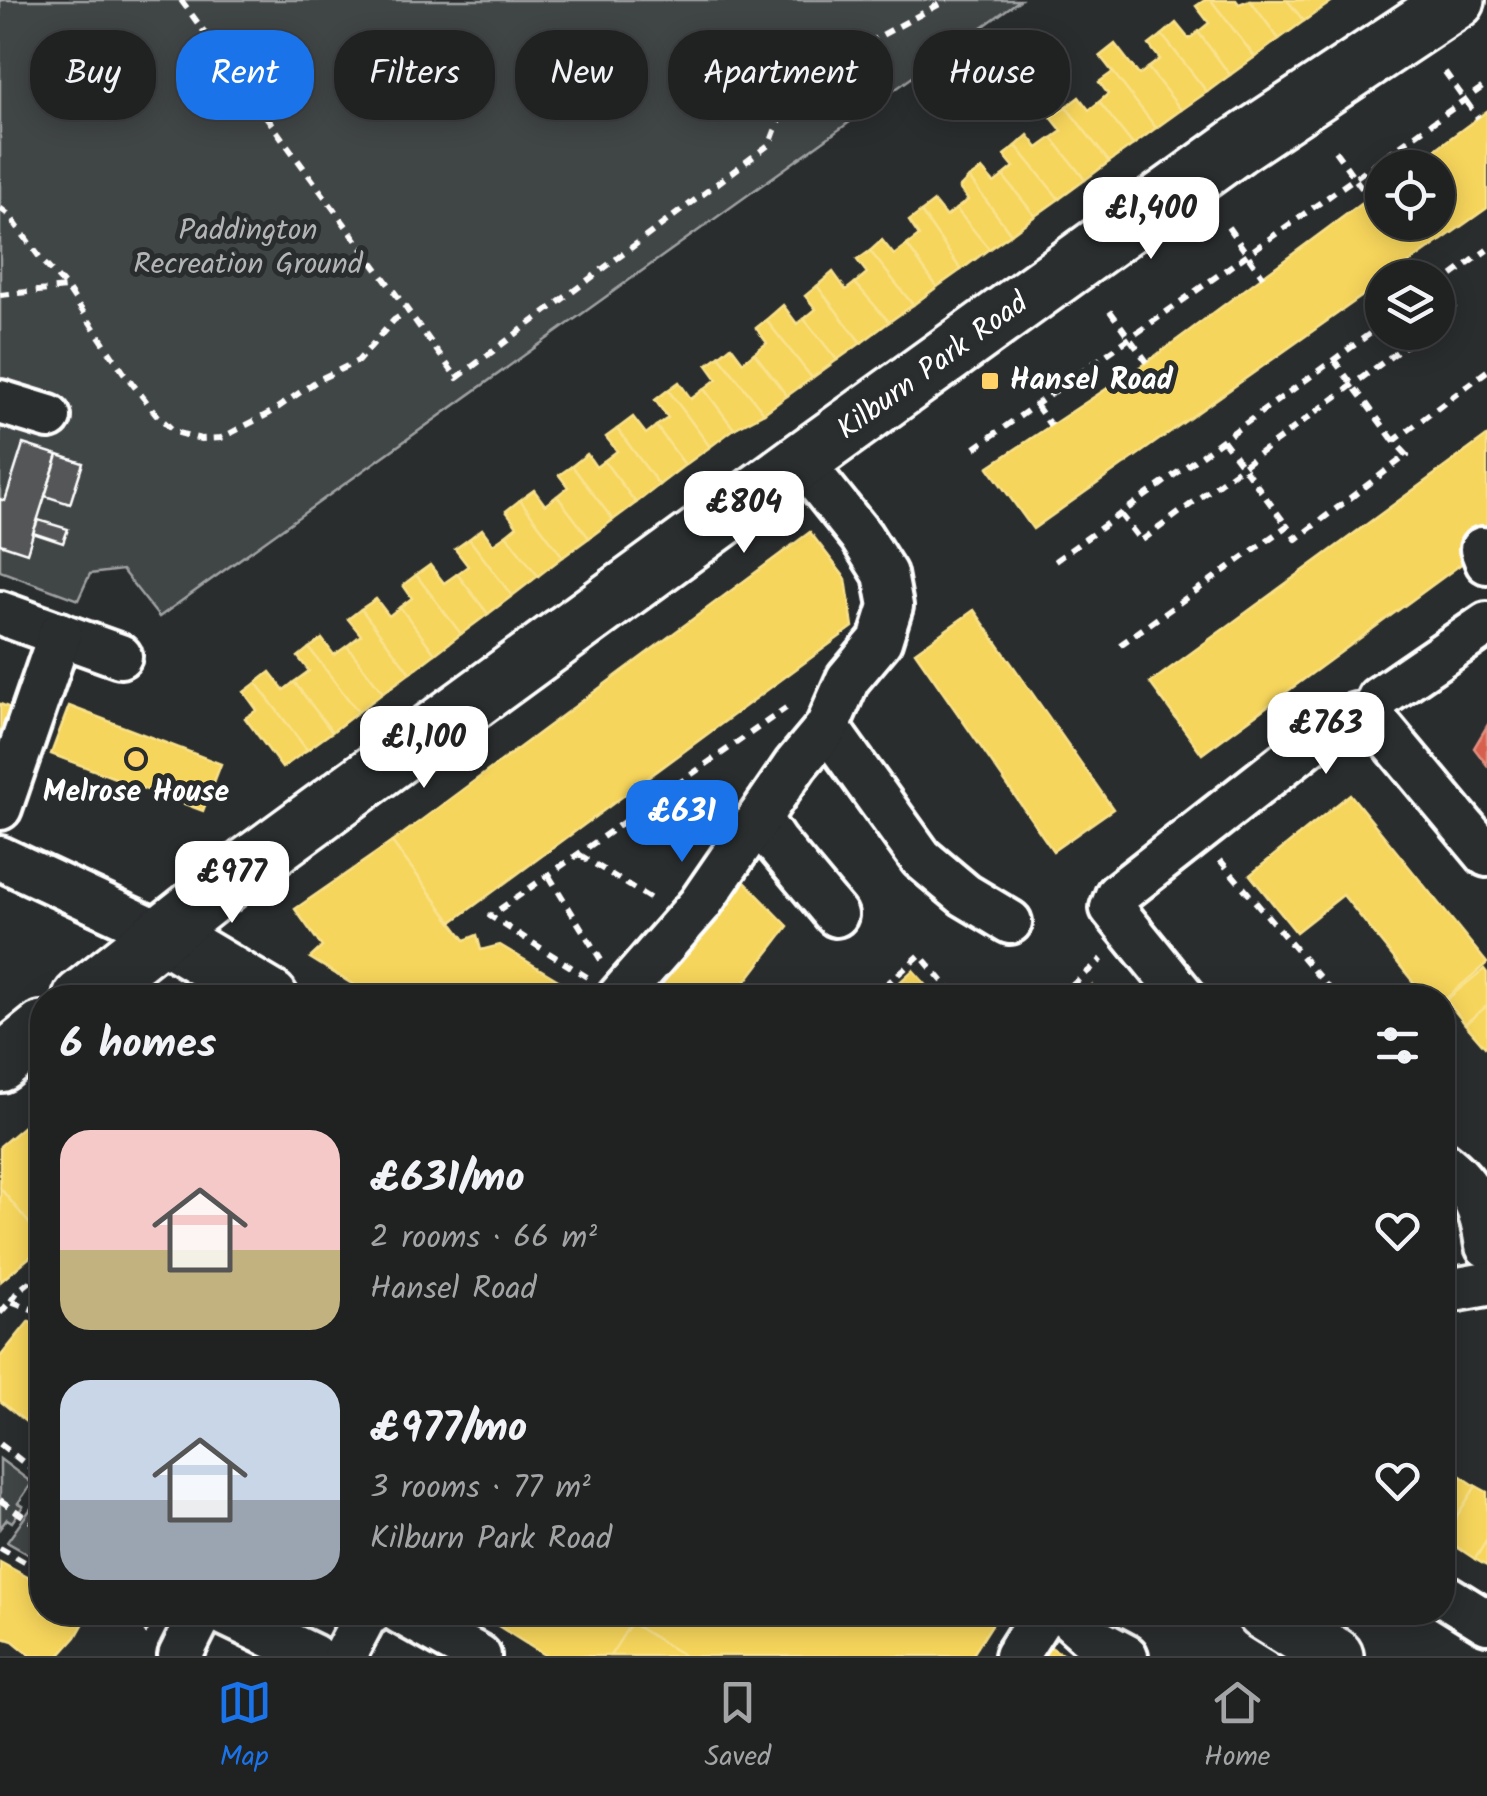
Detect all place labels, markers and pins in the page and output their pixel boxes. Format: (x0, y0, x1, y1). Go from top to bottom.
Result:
pin: £1,400 (1070, 177, 1232, 262)
place label: Hansel Road (1010, 357, 1174, 405)
marker: Hansel Road (979, 370, 1001, 392)
pin: £804 (685, 471, 803, 556)
pin: £763 (1267, 692, 1385, 777)
pin: £1,100 (343, 706, 505, 791)
marker: Melrose House (125, 748, 147, 770)
place label: Melrose House (43, 769, 230, 817)
pin: £631 (623, 780, 741, 865)
pin: £977 (173, 841, 291, 926)

